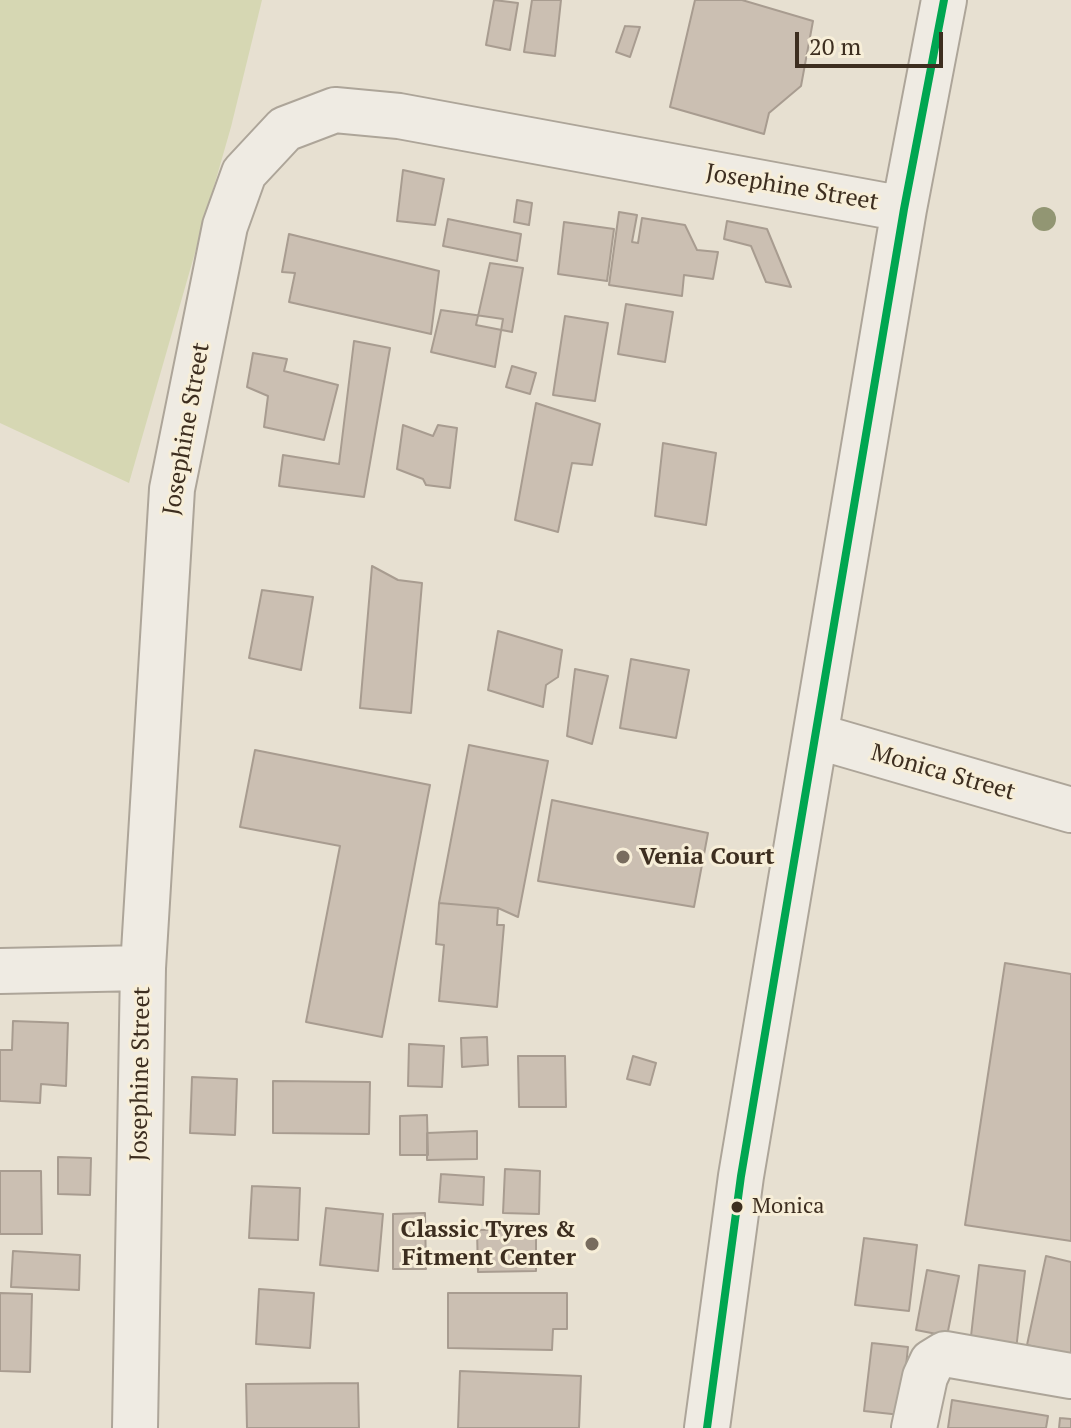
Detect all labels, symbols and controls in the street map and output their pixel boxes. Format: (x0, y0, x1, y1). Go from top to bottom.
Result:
scale bar (799, 16, 947, 66)
text: 20 m (809, 30, 861, 62)
street label: Josephine Street (703, 159, 881, 217)
street label: Josephine Street (158, 340, 216, 518)
street label: Monica Street (868, 739, 1018, 807)
place label: Venia Court (639, 843, 775, 871)
marker: Venia Court (614, 848, 632, 866)
street label: Josephine Street (125, 986, 157, 1162)
place label: Monica (752, 1194, 824, 1220)
marker: Monica (729, 1199, 745, 1215)
place label: Classic Tyres & Fitment Center (401, 1216, 576, 1272)
marker: Classic Tyres & Fitment Center (583, 1235, 601, 1253)

